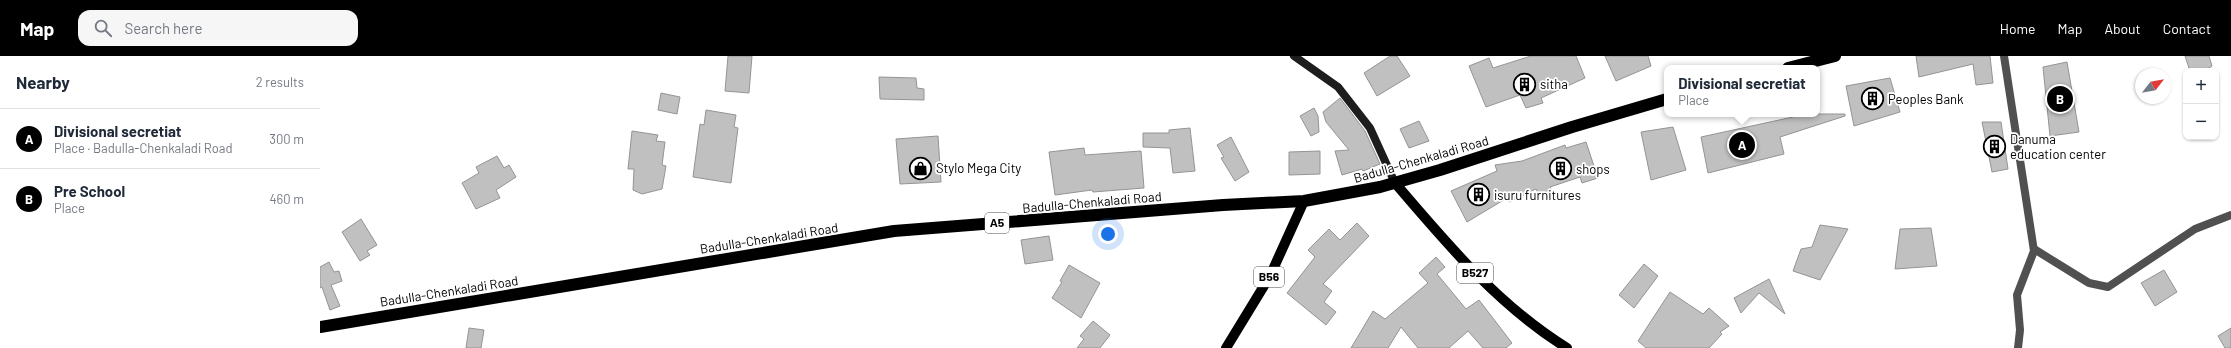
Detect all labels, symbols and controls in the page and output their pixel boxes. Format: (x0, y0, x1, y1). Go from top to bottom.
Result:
search box (78, 10, 358, 46)
text: Map (20, 17, 54, 40)
icon: search (92, 17, 114, 39)
text: Search here (124, 19, 202, 37)
text: Home (2000, 20, 2036, 37)
text: Map (2058, 20, 2082, 37)
text: About (2104, 20, 2141, 37)
text: Contact (2163, 20, 2211, 37)
popup (1664, 65, 1820, 117)
north arrow (2135, 68, 2171, 104)
map controls (2183, 68, 2219, 140)
button: + (2183, 68, 2219, 104)
building icon: sitha (1512, 71, 1538, 97)
text: Nearby (16, 72, 70, 92)
text: 2 results (256, 74, 304, 90)
text: Divisional secretiat (1678, 74, 1806, 92)
place label: sitha (1540, 76, 1568, 92)
pin: B (2047, 84, 2073, 114)
building icon: Peoples Bank (1859, 86, 1885, 112)
place label: Peoples Bank (1888, 91, 1964, 107)
text: Place (1678, 92, 1709, 108)
button: − (2183, 104, 2219, 140)
text: Divisional secretiat (54, 122, 182, 140)
pin: A (1729, 130, 1755, 160)
text: A (25, 131, 33, 147)
text: 300 m (269, 131, 304, 147)
place label: Danuma education center (2010, 131, 2106, 162)
street label: Badulla-Chenkaladi Road (1352, 132, 1490, 186)
building icon: Danuma education center (1982, 133, 2008, 159)
text: Place · Badulla-Chenkaladi Road (54, 140, 233, 156)
shop icon: Stylo Mega City (907, 155, 933, 181)
building icon: shops (1548, 156, 1574, 182)
place label: Stylo Mega City (936, 160, 1021, 176)
place label: shops (1576, 161, 1610, 177)
text: Pre School (54, 182, 125, 200)
building icon: isuru furnitures (1465, 182, 1491, 208)
place label: isuru furnitures (1494, 187, 1581, 203)
street label: Badulla-Chenkaladi Road (1022, 188, 1162, 216)
text: B (25, 191, 33, 207)
text: 460 m (269, 191, 304, 207)
text: Place (54, 200, 85, 216)
road number: A5 (985, 213, 1009, 233)
street label: Badulla-Chenkaladi Road (699, 219, 839, 257)
your location (1098, 224, 1118, 244)
road number: B527 (1457, 263, 1493, 283)
road number: B56 (1254, 267, 1284, 287)
street label: Badulla-Chenkaladi Road (379, 272, 519, 310)

